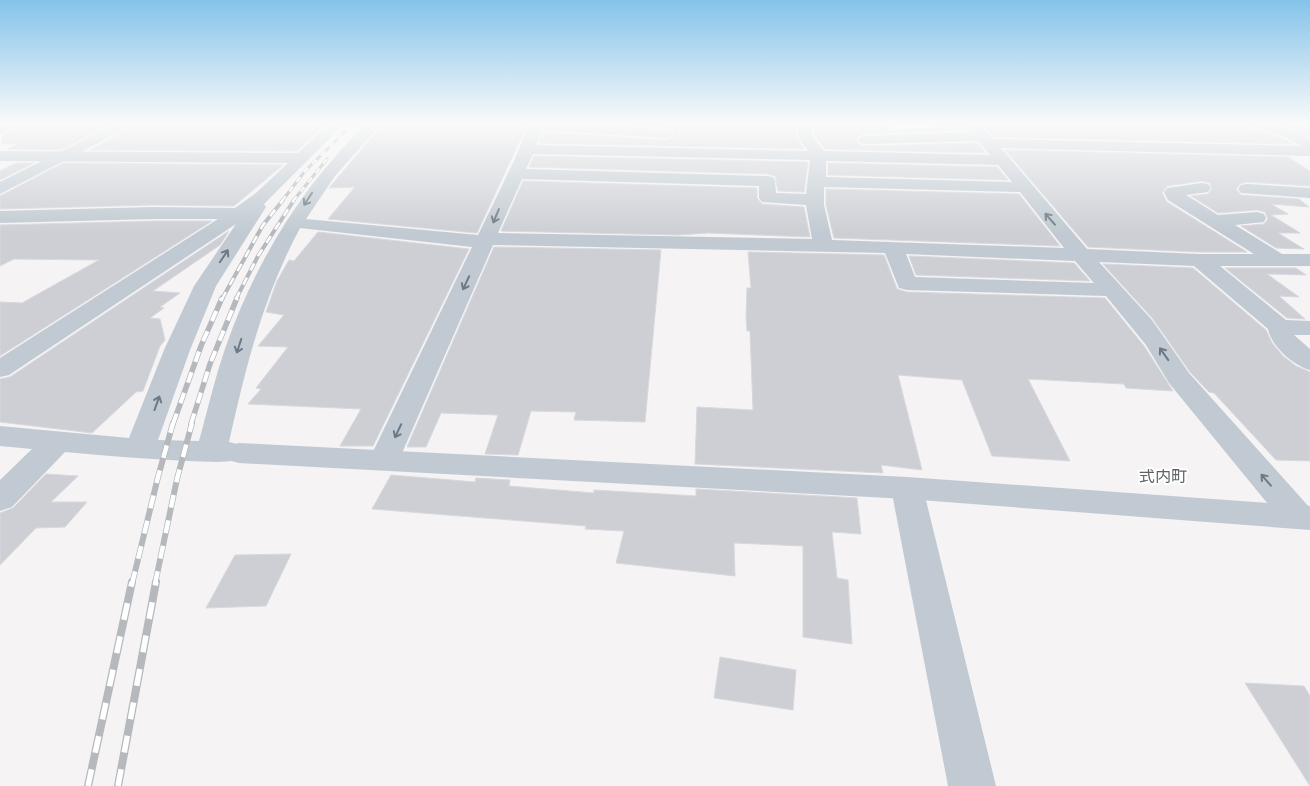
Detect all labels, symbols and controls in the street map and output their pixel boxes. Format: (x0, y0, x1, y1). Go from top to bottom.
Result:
one-way arrow (302, 192, 313, 206)
one-way arrow (491, 208, 500, 223)
one-way arrow (1044, 212, 1055, 225)
one-way arrow (219, 249, 230, 263)
one-way arrow (461, 275, 470, 290)
one-way arrow (234, 338, 244, 354)
one-way arrow (1159, 347, 1169, 361)
one-way arrow (153, 396, 162, 412)
one-way arrow (393, 423, 402, 438)
district label: 式内町 (1139, 465, 1187, 487)
one-way arrow (1260, 473, 1272, 486)

